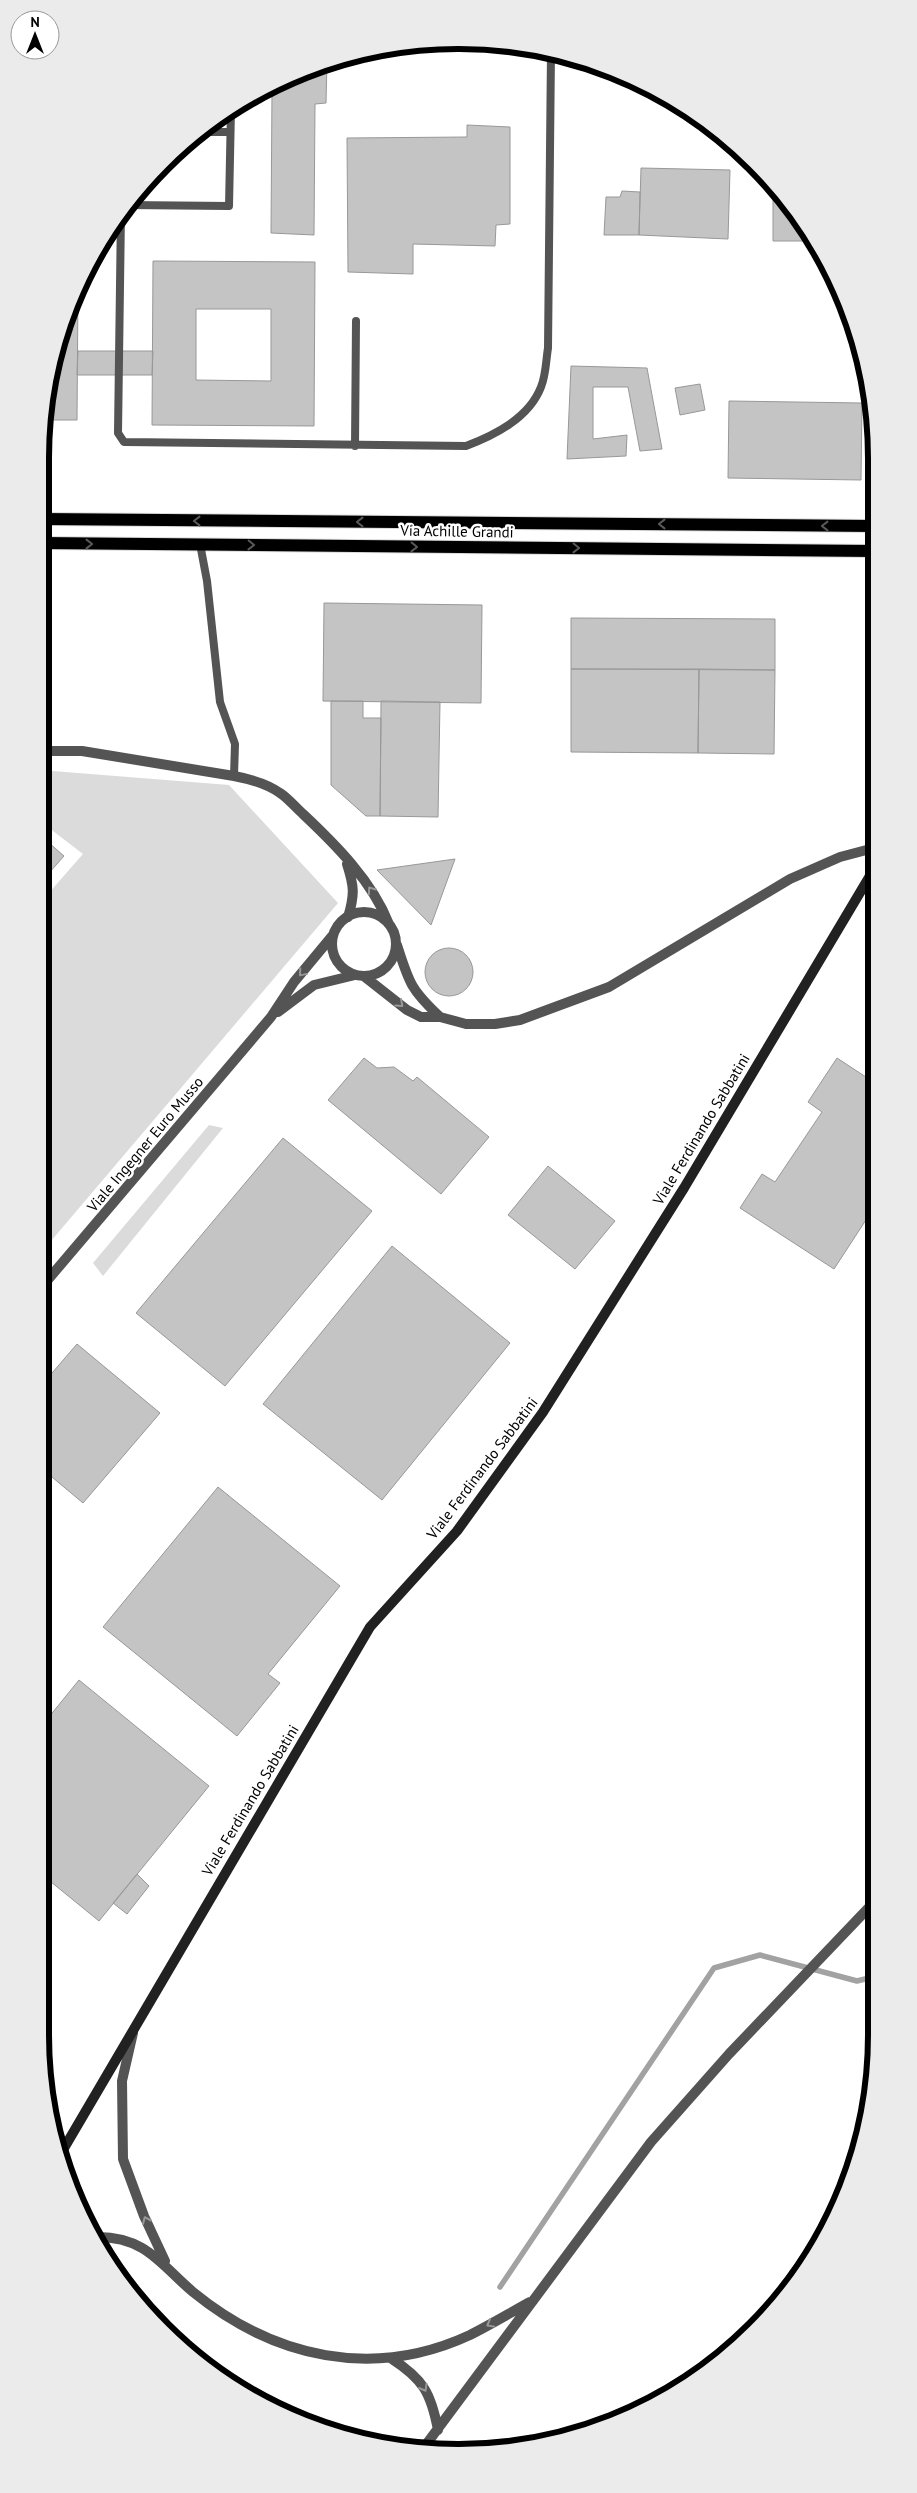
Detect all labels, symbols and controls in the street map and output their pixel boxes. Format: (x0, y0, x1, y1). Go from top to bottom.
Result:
north arrow (10, 10, 60, 60)
text: N (30, 13, 40, 31)
one-way arrow (193, 516, 201, 526)
one-way arrow (356, 517, 364, 527)
one-way arrow (658, 519, 666, 529)
street label: Via Achille Grandi (399, 520, 514, 541)
one-way arrow (821, 521, 828, 531)
one-way arrow (85, 539, 93, 549)
one-way arrow (248, 540, 255, 550)
one-way arrow (410, 541, 418, 552)
one-way arrow (572, 543, 580, 553)
one-way arrow (368, 886, 377, 895)
one-way arrow (299, 967, 307, 976)
one-way arrow (395, 998, 404, 1007)
street label: Viale Ferdinando Sabbatini (648, 1050, 754, 1209)
street label: Viale Ingegner Euro Musso (82, 1072, 207, 1216)
street label: Viale Ferdinando Sabbatini (422, 1393, 542, 1544)
street label: Viale Ferdinando Sabbatini (197, 1721, 303, 1880)
one-way arrow (141, 2216, 152, 2225)
one-way arrow (486, 2318, 495, 2328)
one-way arrow (418, 2382, 428, 2391)

